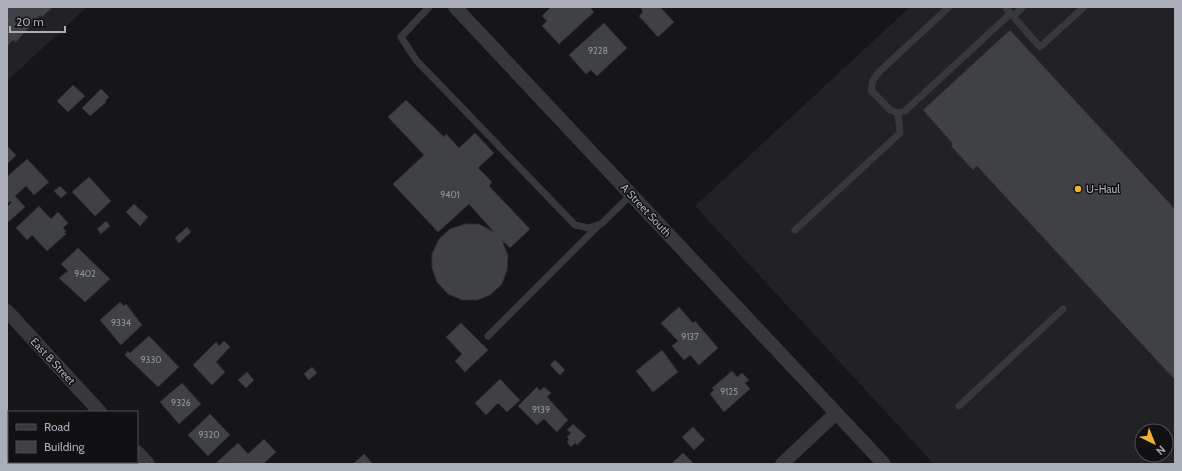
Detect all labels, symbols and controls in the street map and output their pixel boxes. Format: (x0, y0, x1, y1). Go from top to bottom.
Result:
scale bar (10, 8, 65, 34)
text: 20 m (16, 14, 44, 29)
house number: 9228 (588, 45, 608, 56)
street label: A Street South (618, 180, 674, 240)
place label: U-Haul (1086, 182, 1120, 196)
marker: U-Haul (1073, 184, 1083, 194)
house number: 9401 (440, 189, 460, 200)
house number: 9402 (74, 268, 96, 279)
house number: 9334 (111, 317, 131, 328)
house number: 9137 (681, 331, 699, 342)
street label: East B Street (28, 334, 79, 388)
house number: 9330 (140, 354, 162, 365)
house number: 9125 (720, 386, 738, 397)
house number: 9326 (171, 397, 191, 408)
house number: 9139 (532, 404, 550, 415)
legend (8, 411, 138, 463)
text: Road (44, 419, 70, 434)
north arrow (1134, 423, 1174, 463)
house number: 9320 (199, 429, 219, 440)
text: Building (44, 439, 86, 454)
text: N (1153, 443, 1168, 458)

